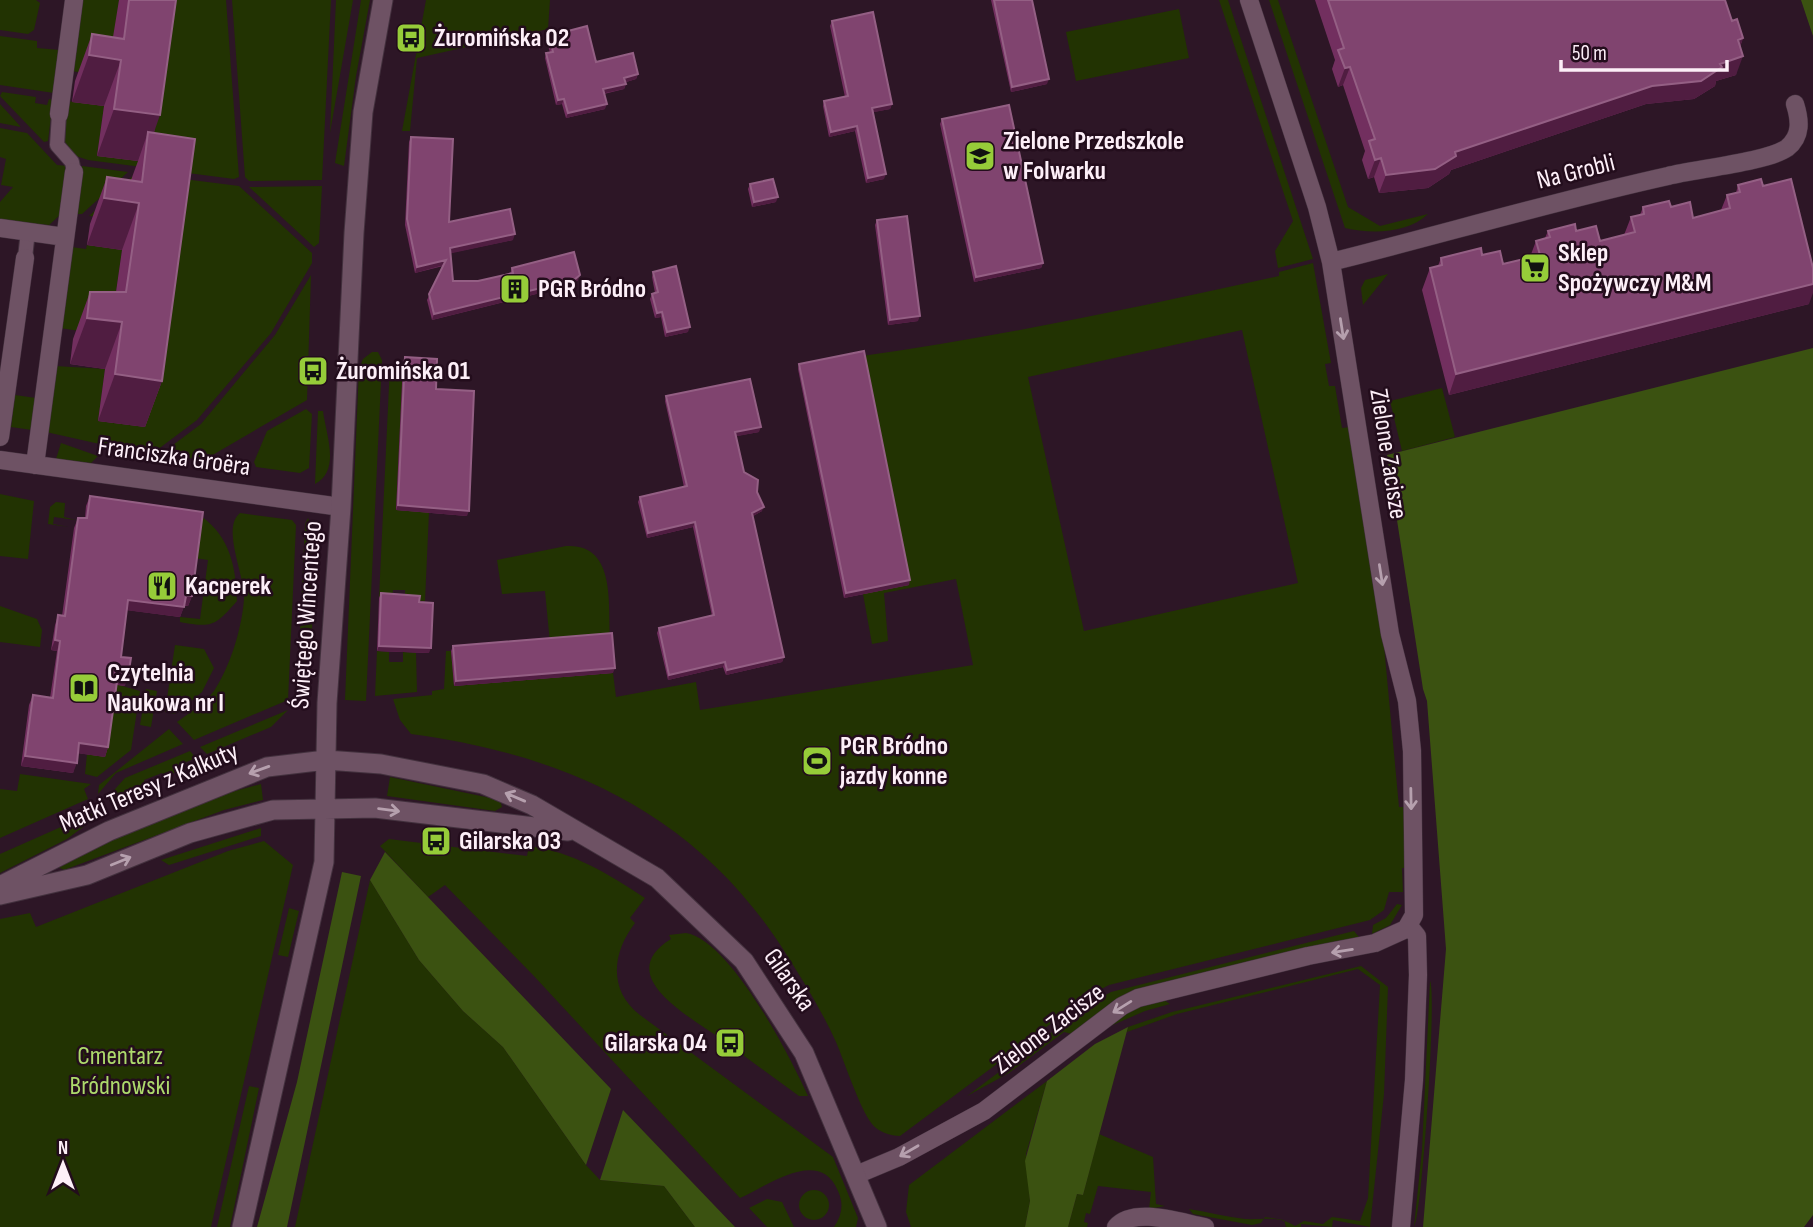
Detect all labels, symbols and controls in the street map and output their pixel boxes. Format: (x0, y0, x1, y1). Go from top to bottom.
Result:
bus stop icon: Żuromińska 02 (394, 21, 428, 55)
place label: Żuromińska 02 (434, 23, 569, 54)
scale bar (1561, 28, 1727, 72)
text: 50 m (1572, 41, 1607, 66)
place label: Zielone Przedszkole w Folwarku (1003, 126, 1184, 187)
school or university icon: Zielone Przedszkole w Folwarku (963, 139, 997, 173)
street label: Na Grobli (1534, 147, 1618, 197)
place label: Sklep Spożywczy M&M (1558, 238, 1711, 299)
supermarket icon: Sklep Spożywczy M&M (1518, 251, 1552, 285)
building icon: PGR Bródno (498, 272, 532, 306)
place label: PGR Bródno (538, 274, 646, 305)
one-way arrow (1336, 317, 1349, 340)
bus stop icon: Żuromińska 01 (296, 354, 330, 388)
place label: Żuromińska 01 (336, 356, 470, 387)
street label: Zielone Zacisze (1362, 387, 1414, 521)
street label: Franciszka Groëra (96, 431, 252, 483)
street label: Świętego Wincentego (285, 520, 329, 710)
one-way arrow (1375, 563, 1388, 586)
restaurant icon: Kacperek (145, 569, 179, 603)
place label: Kacperek (185, 571, 271, 602)
place label: Czytelnia Naukowa nr I (107, 658, 224, 719)
library icon: Czytelnia Naukowa nr I (67, 671, 101, 705)
place label: PGR Bródno jazdy konne (839, 731, 948, 792)
street label: Matki Teresy z Kalkuty (55, 736, 243, 840)
sports icon: PGR Bródno jazdy konne (800, 744, 834, 778)
one-way arrow (248, 765, 270, 778)
one-way arrow (1405, 787, 1418, 810)
one-way arrow (504, 790, 526, 803)
one-way arrow (378, 804, 400, 817)
bus stop icon: Gilarska 03 (419, 824, 453, 858)
place label: Gilarska 03 (459, 826, 561, 857)
one-way arrow (110, 854, 132, 867)
street label: Gilarska (756, 943, 822, 1017)
one-way arrow (1331, 945, 1354, 958)
street label: Zielone Zacisze (987, 977, 1111, 1081)
one-way arrow (1113, 1000, 1133, 1014)
bus stop icon: Gilarska 04 (713, 1026, 747, 1060)
place label: Gilarska 04 (604, 1028, 707, 1059)
park label: Cmentarz Bródnowski (70, 1041, 170, 1102)
north arrow (28, 1129, 98, 1199)
text: N (58, 1137, 68, 1160)
one-way arrow (900, 1144, 920, 1158)

